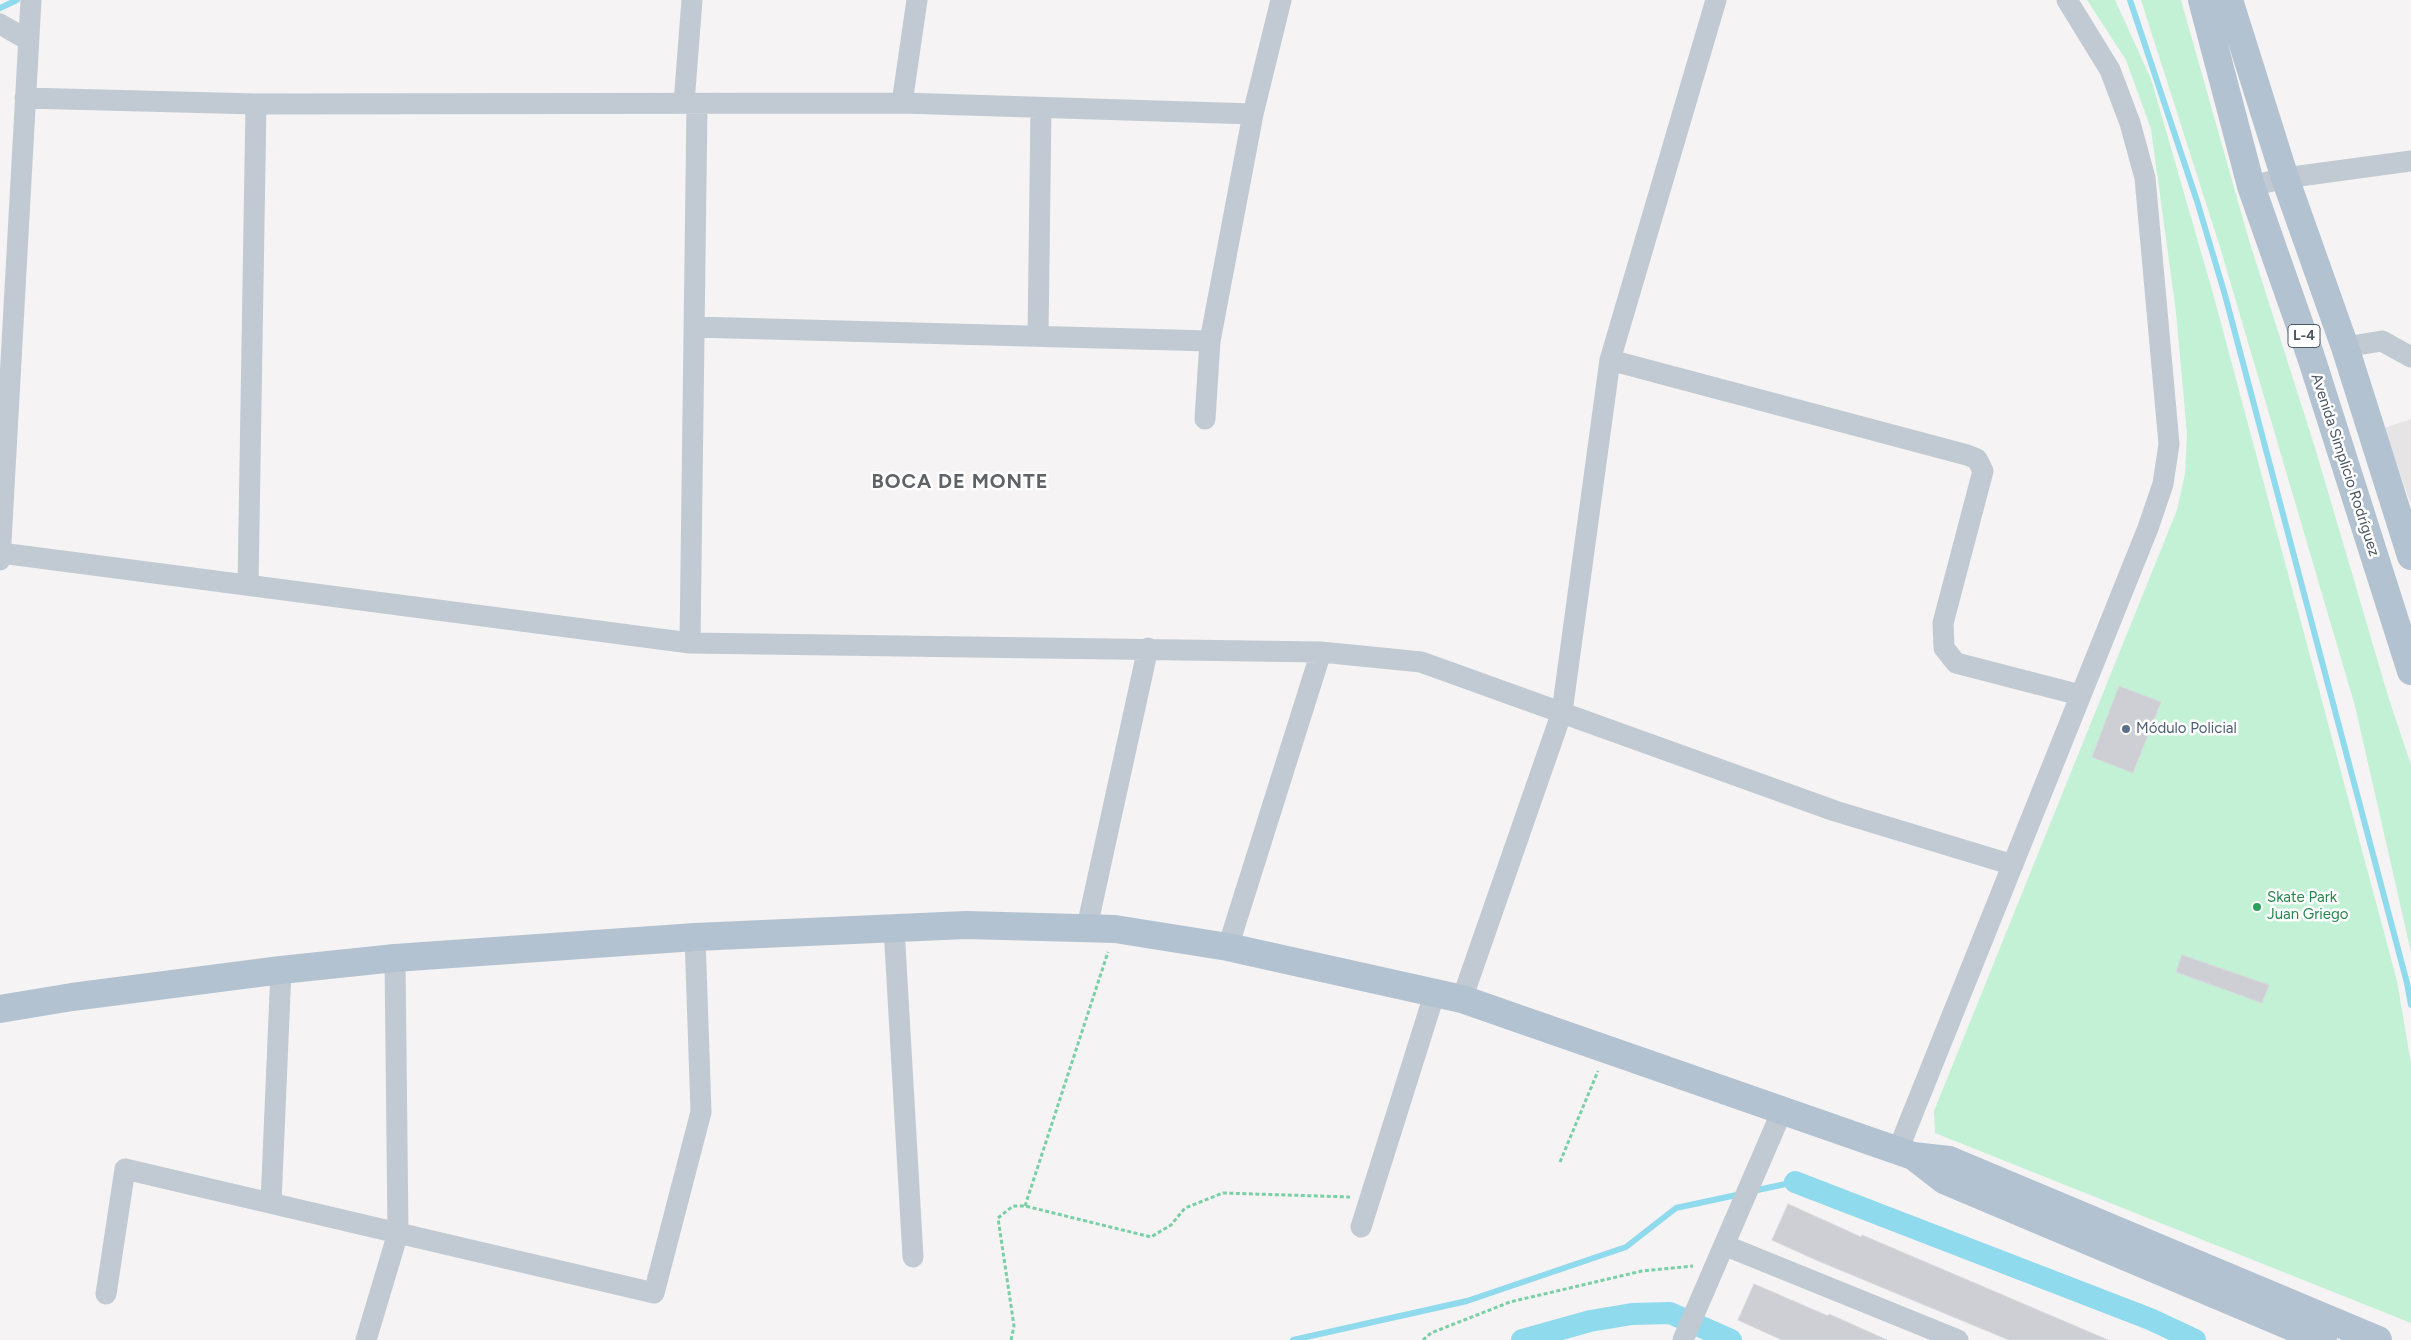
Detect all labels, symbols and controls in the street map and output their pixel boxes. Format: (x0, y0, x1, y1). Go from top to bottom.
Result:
road number: L-4 (2288, 324, 2320, 348)
street label: Avenida Simplicio Rodríguez (2307, 371, 2383, 559)
district label: BOCA DE MONTE (870, 470, 1050, 494)
place label: Módulo Policial (2136, 720, 2237, 738)
marker: Módulo Policial (2120, 723, 2132, 735)
place label: Skate Park Juan Griego (2267, 889, 2348, 924)
marker: Skate Park Juan Griego (2251, 901, 2263, 913)

